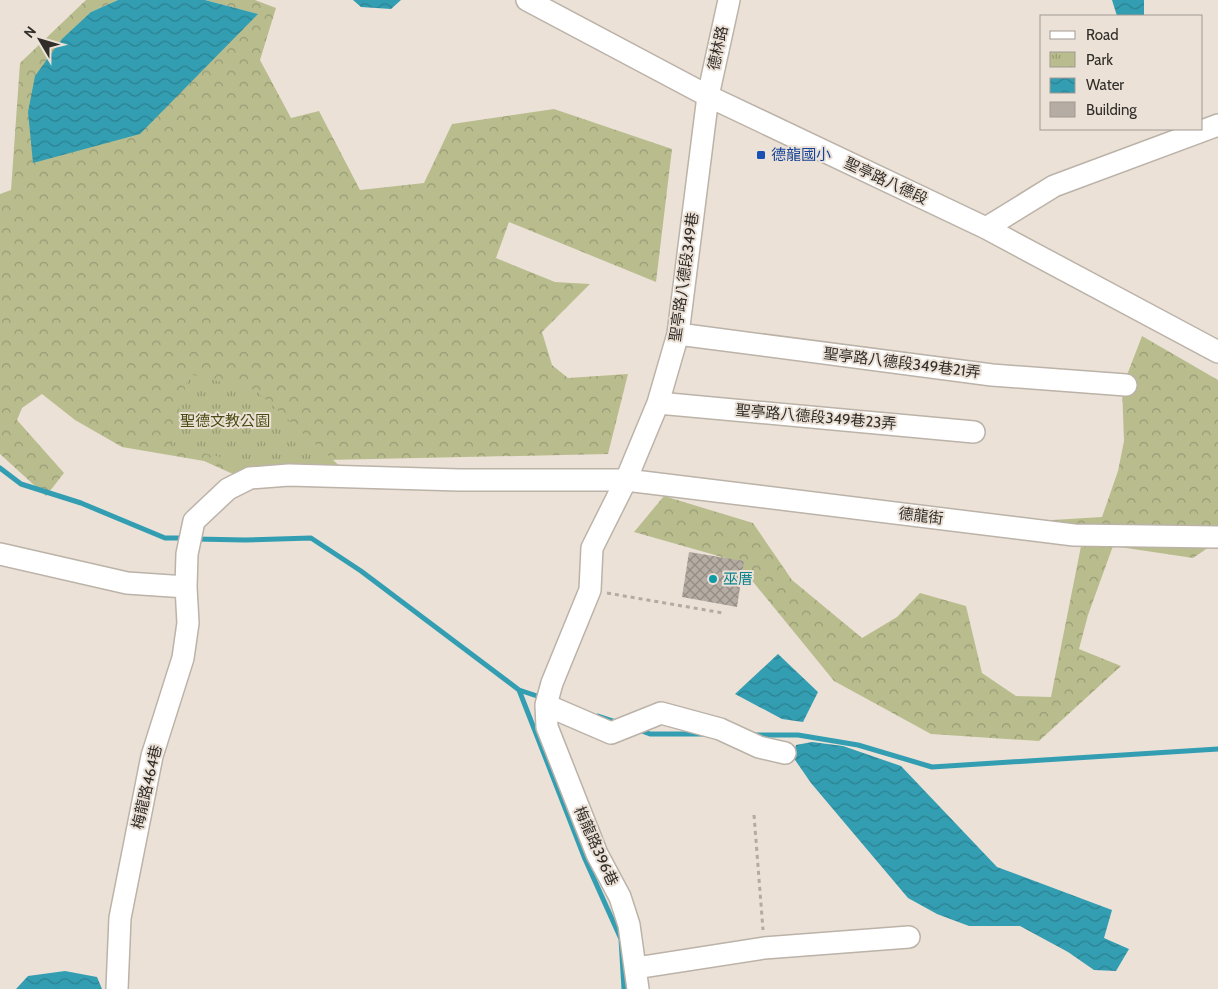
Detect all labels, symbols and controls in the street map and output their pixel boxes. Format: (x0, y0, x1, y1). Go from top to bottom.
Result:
north arrow (15, 15, 65, 65)
legend (1040, 15, 1203, 130)
text: N (20, 23, 40, 41)
street label: 德林路 (705, 24, 731, 72)
text: Road (1086, 26, 1119, 44)
text: Park (1086, 51, 1113, 69)
text: Water (1086, 76, 1124, 94)
text: Building (1086, 101, 1137, 119)
place label: 德龍國小 (771, 146, 831, 164)
marker: 德龍國小 (755, 149, 767, 161)
street label: 聖亭路八德段 (841, 154, 931, 208)
street label: 聖亭路八德段349巷 (666, 211, 702, 343)
street label: 聖亭路八德段349巷21弄 (822, 344, 982, 382)
street label: 聖亭路八德段349巷23弄 (735, 401, 897, 433)
park label: 聖德文教公園 (180, 412, 270, 430)
street label: 德龍街 (898, 504, 944, 528)
place label: 巫厝 (723, 570, 753, 588)
marker: 巫厝 (707, 573, 719, 585)
street label: 梅龍路464巷 (129, 743, 165, 831)
street label: 梅龍路396巷 (570, 803, 622, 889)

